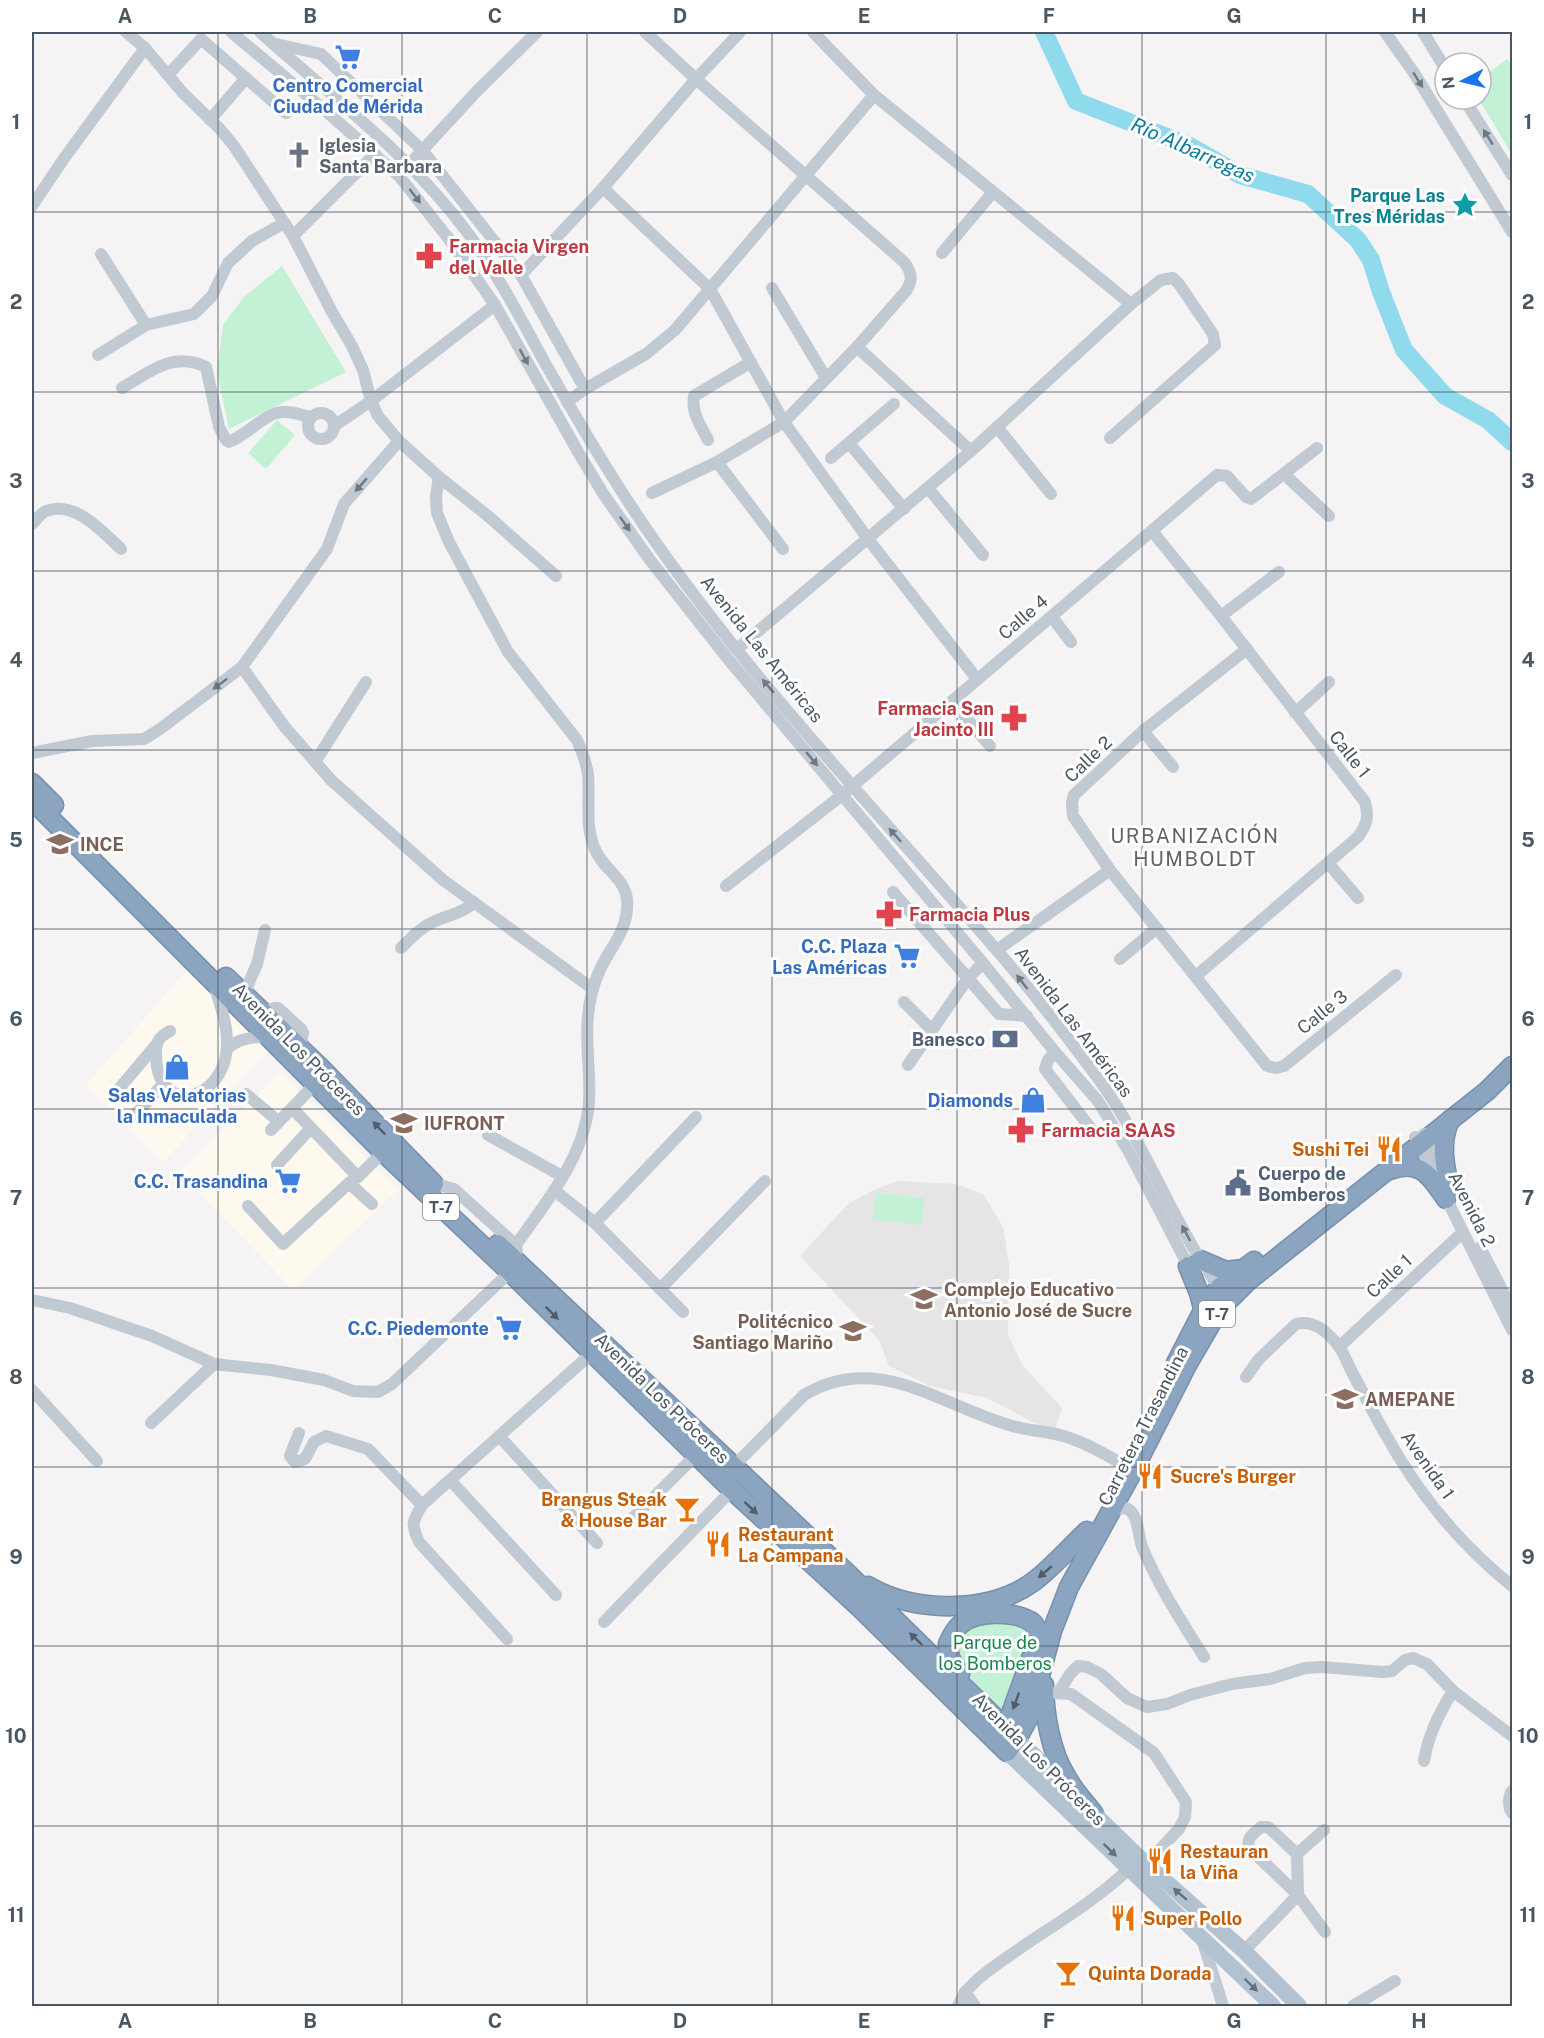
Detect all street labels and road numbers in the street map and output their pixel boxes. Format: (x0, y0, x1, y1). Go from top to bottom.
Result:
street label: Avenida Las Américas (696, 571, 828, 727)
street label: Calle 4 (994, 590, 1052, 644)
street label: Calle 1 (1325, 726, 1375, 782)
street label: Calle 2 (1060, 731, 1116, 787)
street label: Avenida Las Américas (1011, 943, 1137, 1101)
street label: Avenida Los Próceres (228, 978, 370, 1120)
street label: Calle 3 (1293, 986, 1351, 1038)
street label: Avenida 2 (1444, 1168, 1500, 1250)
road number: T-7 (423, 1194, 459, 1220)
street label: Calle 1 (1362, 1250, 1416, 1302)
road number: T-7 (1199, 1301, 1235, 1327)
street label: Avenida Los Próceres (590, 1328, 734, 1468)
street label: Carretera Trasandina (1094, 1343, 1192, 1509)
street label: Avenida 1 (1397, 1427, 1459, 1503)
street label: Avenida Los Próceres (968, 1688, 1110, 1830)

